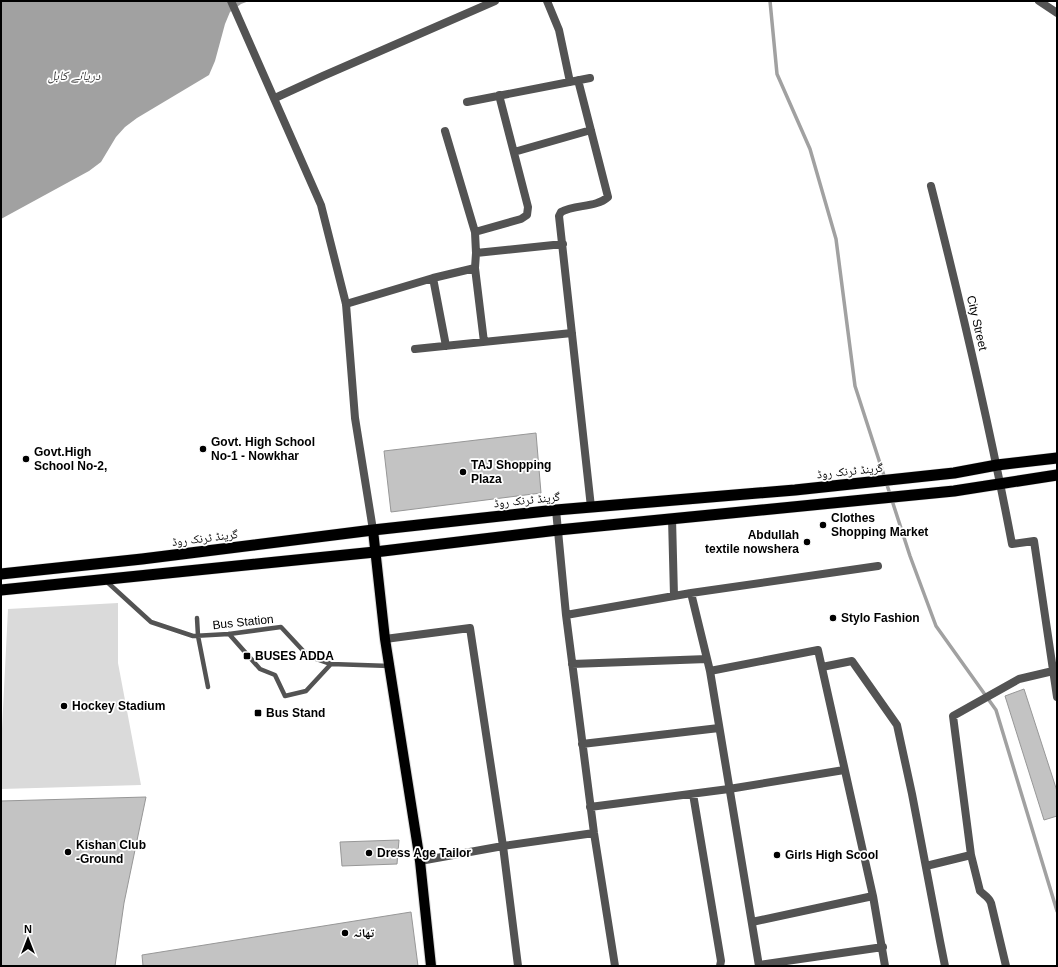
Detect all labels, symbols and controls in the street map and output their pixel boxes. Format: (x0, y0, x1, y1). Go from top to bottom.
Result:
water label: دریائے کابل (48, 68, 101, 84)
street label: City Street (964, 294, 990, 353)
place label: Govt. High School No-1 - Nowkhar (211, 435, 315, 463)
marker: Govt. High School No-1 - Nowkhar (198, 444, 208, 454)
place label: Govt.High School No-2, (34, 445, 107, 473)
marker: Govt.High School No-2, (21, 454, 31, 464)
place label: TAJ Shopping Plaza (471, 458, 551, 486)
street label: گرینڈ ٹرنک روڈ (816, 461, 884, 482)
marker: TAJ Shopping Plaza (458, 467, 468, 477)
street label: گرینڈ ٹرنک روڈ (493, 490, 561, 511)
place label: Clothes Shopping Market (831, 511, 928, 539)
marker: Clothes Shopping Market (818, 520, 828, 530)
street label: گرینڈ ٹرنک روڈ (171, 527, 239, 549)
place label: Abdullah textile nowshera (705, 528, 799, 556)
marker: Abdullah textile nowshera (802, 537, 812, 547)
place label: Stylo Fashion (841, 611, 920, 625)
street label: Bus Station (212, 612, 274, 632)
marker: Stylo Fashion (828, 613, 838, 623)
place label: BUSES ADDA (255, 649, 334, 663)
marker: BUSES ADDA (242, 651, 252, 661)
place label: Hockey Stadium (72, 699, 165, 713)
marker: Hockey Stadium (59, 701, 69, 711)
place label: Bus Stand (266, 706, 325, 720)
marker: Bus Stand (253, 708, 263, 718)
place label: Kishan Club -Ground (76, 838, 146, 866)
place label: Dress Age Tailor (377, 846, 471, 860)
marker: Kishan Club -Ground (63, 847, 73, 857)
marker: Dress Age Tailor (364, 848, 374, 858)
place label: Girls High Scool (785, 848, 878, 862)
marker: Girls High Scool (772, 850, 782, 860)
north arrow (8, 919, 48, 959)
text: N (24, 923, 32, 935)
place label: تھانہ (353, 926, 375, 940)
marker: تھانہ (340, 928, 350, 938)

